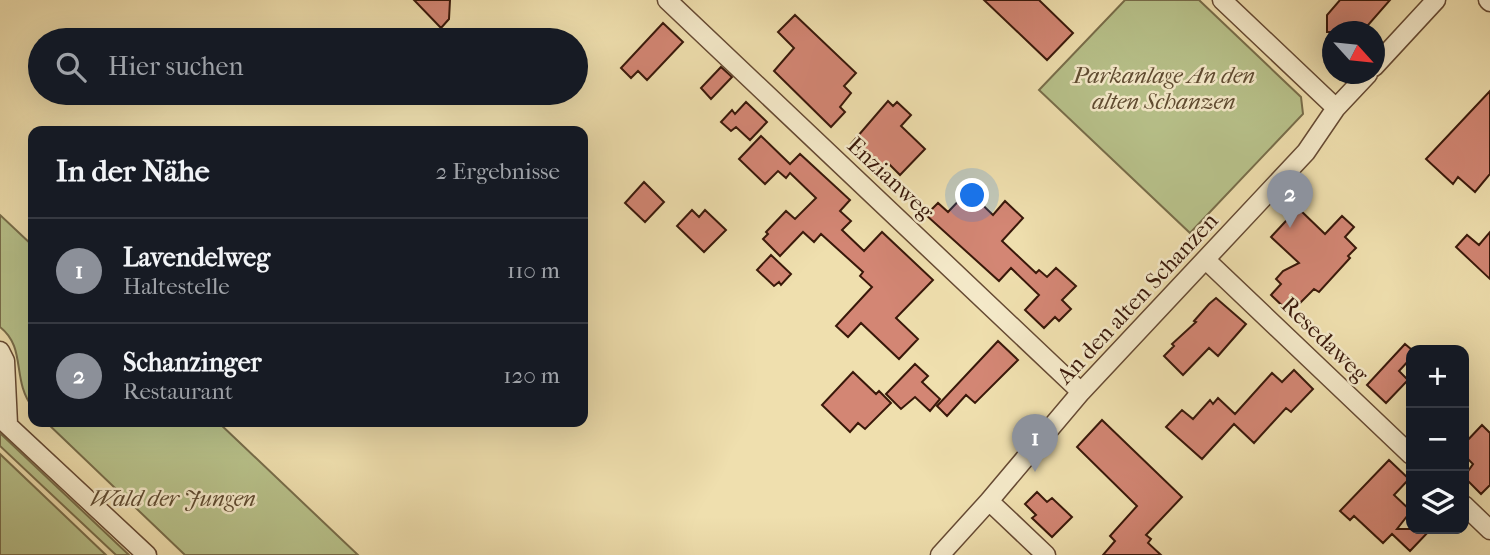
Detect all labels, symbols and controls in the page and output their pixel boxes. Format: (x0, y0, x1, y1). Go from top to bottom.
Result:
north arrow (1322, 21, 1385, 84)
search box (28, 28, 588, 105)
icon: search (52, 48, 90, 86)
text: Hier suchen (108, 51, 244, 82)
park label: Parkanlage An den alten Schanzen (1072, 62, 1255, 115)
street label: Enzianweg (842, 132, 940, 226)
text: In der Nähe (56, 154, 210, 189)
text: 2 Ergebnisse (435, 158, 560, 185)
pin: 2 (1267, 170, 1313, 228)
your location (955, 178, 989, 212)
street label: An den alten Schanzen (1050, 207, 1224, 390)
text: Lavendelweg (123, 242, 270, 273)
text: 1 (75, 257, 83, 284)
text: 110 m (507, 257, 560, 284)
text: Haltestelle (123, 273, 230, 300)
street label: Resedaweg (1275, 291, 1374, 388)
map controls (1406, 345, 1469, 534)
button: + (1406, 345, 1469, 408)
text: Schanzinger (123, 347, 262, 378)
text: 2 (73, 362, 85, 389)
text: 120 m (503, 362, 560, 389)
text: Restaurant (123, 378, 233, 405)
button: − (1406, 408, 1469, 471)
pin: 1 (1012, 414, 1058, 472)
button: layers (1406, 471, 1469, 534)
park label: Wald der Jungen (90, 485, 256, 512)

